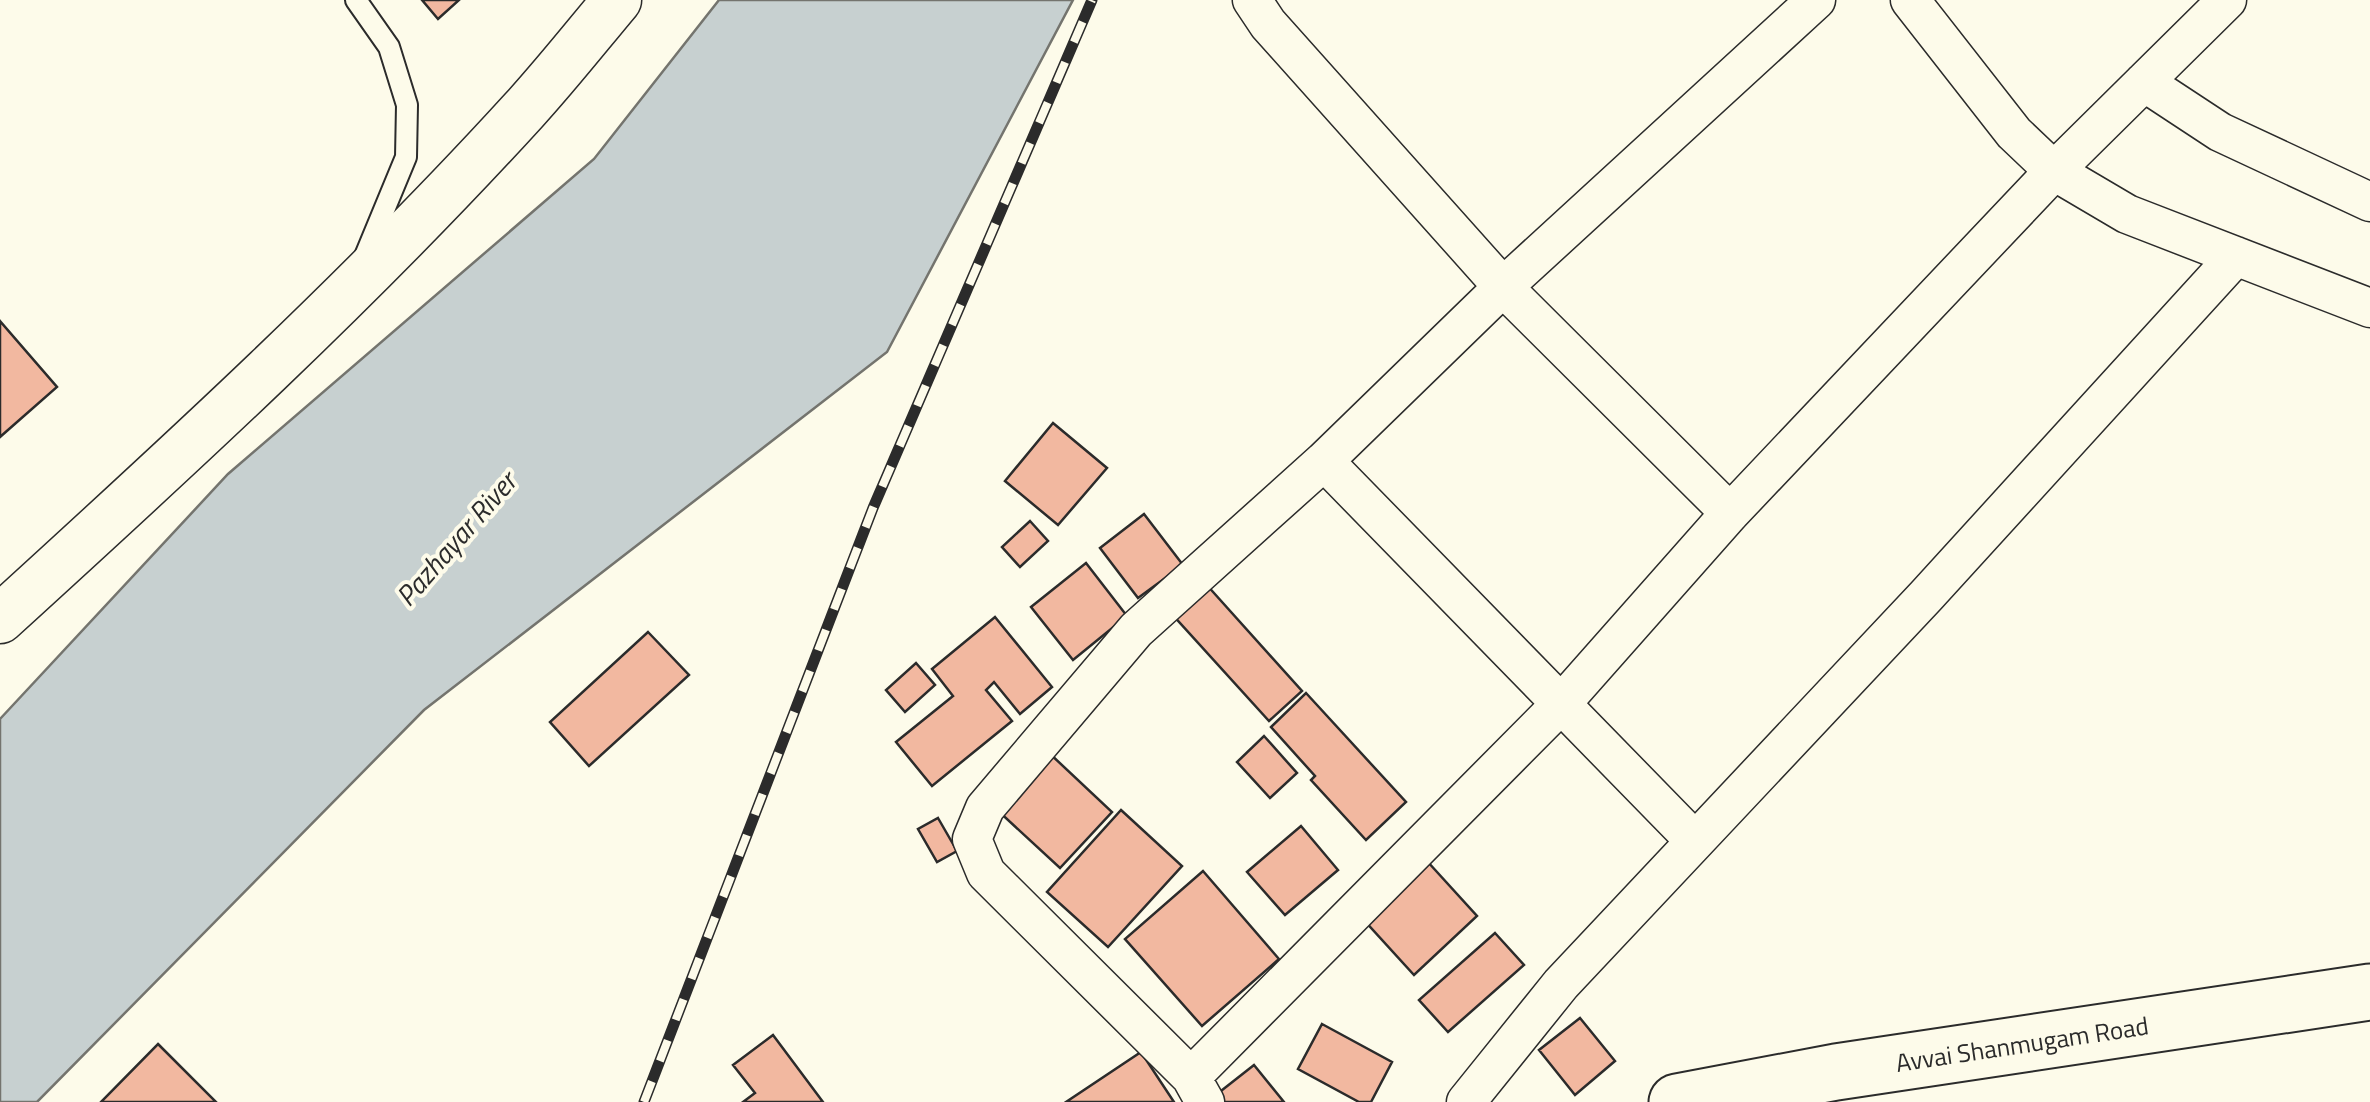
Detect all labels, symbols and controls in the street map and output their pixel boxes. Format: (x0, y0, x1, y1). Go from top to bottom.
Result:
water label: Pazhayar River (385, 460, 528, 615)
street label: Avvai Shanmugam Road (1893, 1006, 2151, 1082)

